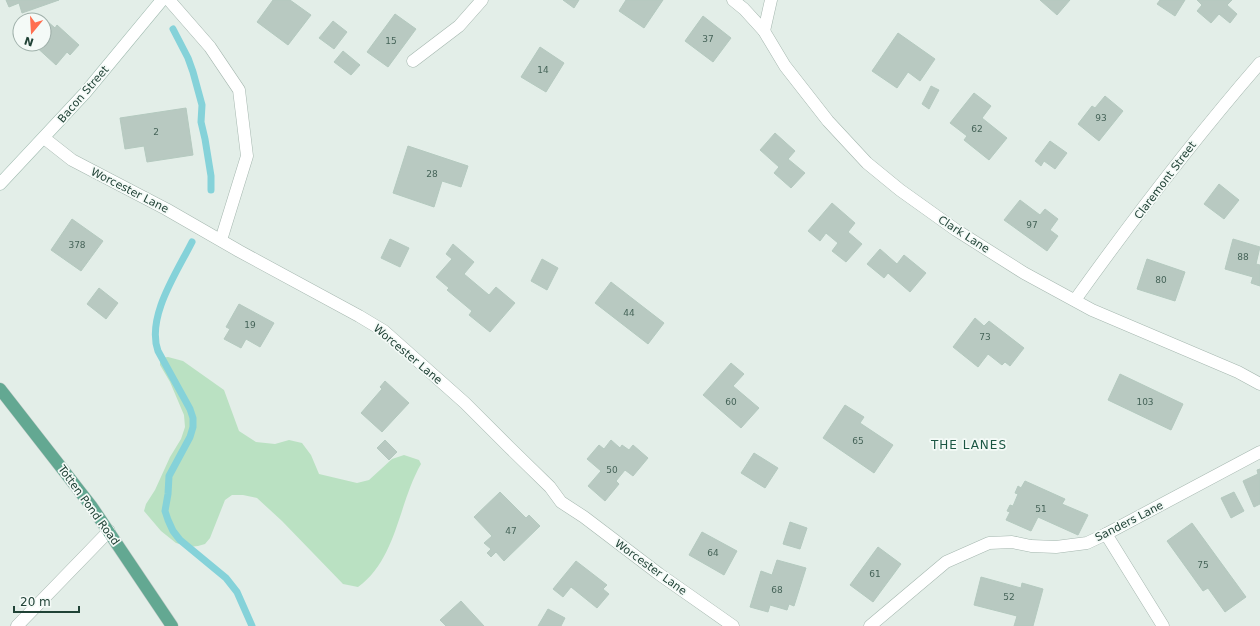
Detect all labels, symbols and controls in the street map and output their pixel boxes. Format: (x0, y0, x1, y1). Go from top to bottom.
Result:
north arrow (12, 12, 52, 52)
text: N (23, 33, 35, 49)
house number: 37 (702, 34, 714, 44)
house number: 15 (385, 36, 397, 46)
street label: Bacon Street (55, 63, 112, 125)
house number: 14 (537, 65, 549, 75)
house number: 93 (1095, 113, 1107, 123)
house number: 62 (971, 124, 983, 134)
house number: 2 (153, 127, 159, 137)
street label: Claremont Street (1132, 138, 1199, 222)
street label: Worcester Lane (89, 165, 171, 216)
house number: 28 (426, 169, 438, 179)
street label: Clark Lane (936, 213, 992, 256)
house number: 97 (1026, 220, 1038, 230)
house number: 378 (68, 240, 86, 250)
house number: 88 (1237, 252, 1249, 262)
house number: 80 (1155, 275, 1167, 285)
house number: 44 (623, 308, 635, 318)
house number: 19 (244, 320, 256, 330)
street label: Worcester Lane (371, 322, 445, 387)
house number: 73 (979, 332, 991, 342)
house number: 60 (725, 397, 737, 407)
house number: 103 (1136, 397, 1154, 407)
house number: 65 (852, 436, 864, 446)
district label: THE LANES (930, 438, 1007, 452)
street label: Totten Pond Road (55, 462, 122, 548)
house number: 50 (606, 465, 618, 475)
street label: Sanders Lane (1093, 499, 1166, 544)
house number: 51 (1035, 504, 1047, 514)
house number: 47 (505, 526, 517, 536)
street label: Worcester Lane (612, 537, 689, 598)
house number: 64 (707, 548, 719, 558)
house number: 75 (1197, 560, 1209, 570)
house number: 61 (869, 569, 881, 579)
house number: 68 (771, 585, 783, 595)
scale bar (14, 588, 79, 614)
house number: 52 (1003, 592, 1015, 602)
text: 20 m (20, 595, 51, 609)

